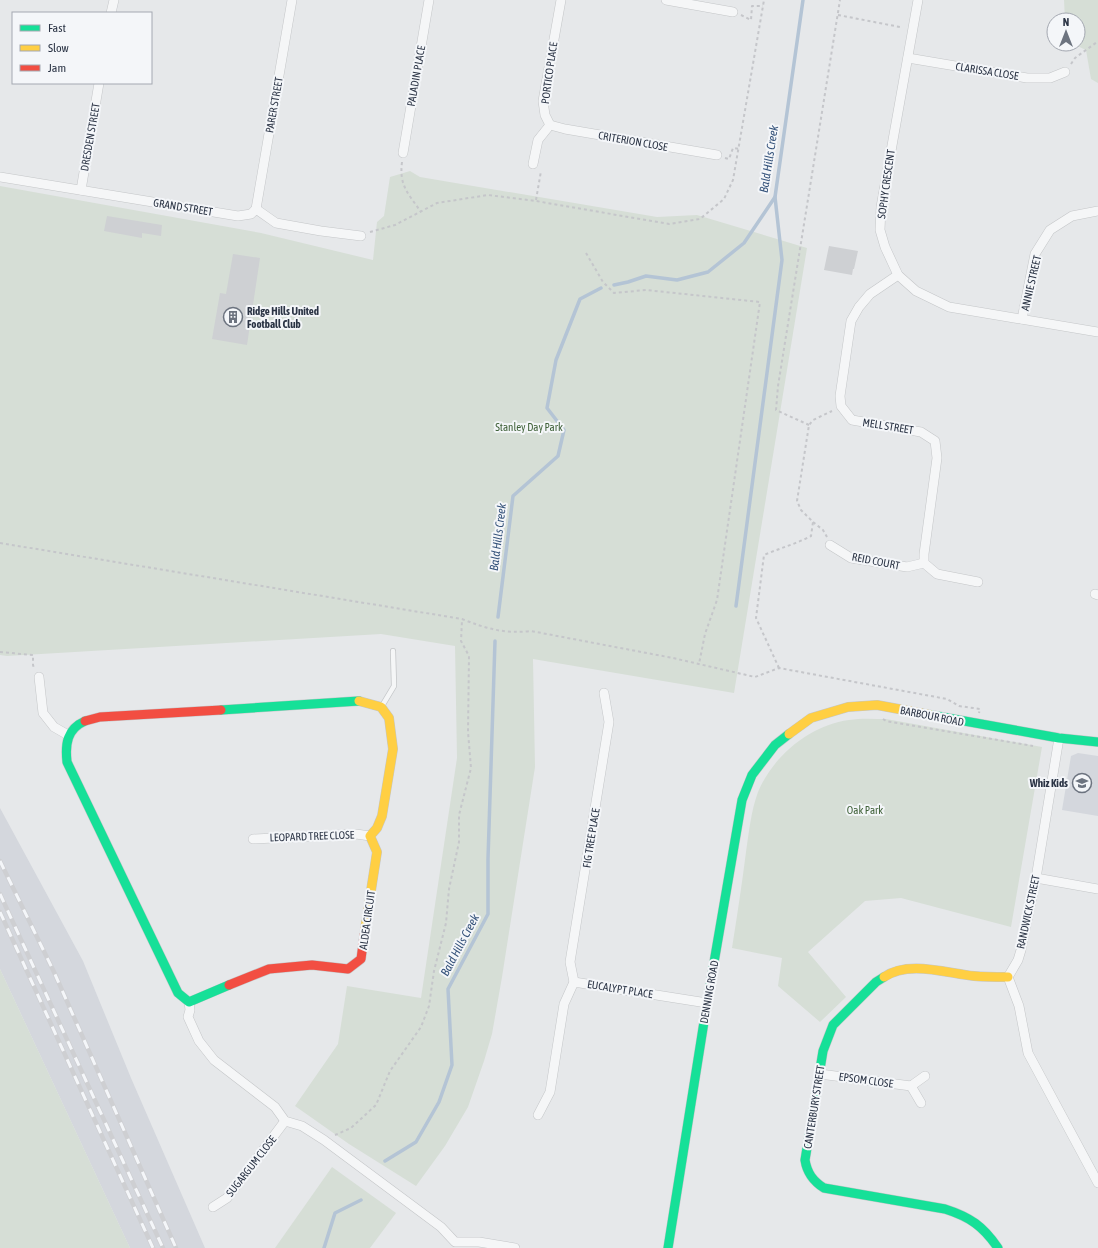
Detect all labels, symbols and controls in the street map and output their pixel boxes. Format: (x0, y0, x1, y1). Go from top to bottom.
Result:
legend (12, 12, 152, 84)
north arrow (1046, 12, 1086, 52)
text: N (1063, 16, 1069, 28)
text: Fast (48, 21, 66, 35)
text: Slow (48, 41, 69, 55)
street label: PORTICO PLACE (539, 41, 559, 105)
street label: PALADIN PLACE (405, 44, 427, 107)
street label: CLARISSA CLOSE (955, 60, 1020, 82)
text: Jam (48, 61, 66, 75)
street label: PARER STREET (263, 76, 285, 134)
street label: DRESDEN STREET (78, 102, 102, 172)
water label: Bald Hills Creek (757, 124, 781, 194)
street label: CRITERION CLOSE (597, 129, 669, 153)
street label: SOPHY CRESCENT (875, 148, 897, 219)
street label: GRAND STREET (152, 196, 214, 218)
street label: ANNIE STREET (1019, 254, 1043, 312)
place label: Ridge Hills United Football Club (247, 305, 319, 330)
building icon: Ridge Hills United Football Club (222, 306, 244, 328)
street label: MELL STREET (862, 416, 914, 436)
park label: Stanley Day Park (495, 421, 563, 433)
water label: Bald Hills Creek (487, 502, 509, 572)
street label: REID COURT (851, 550, 901, 572)
street label: BARBOUR ROAD (899, 704, 965, 728)
school or university icon: Whiz Kids (1071, 772, 1093, 794)
place label: Whiz Kids (1029, 777, 1068, 789)
park label: Oak Park (847, 804, 883, 816)
street label: FIG TREE PLACE (580, 807, 602, 869)
street label: LEOPARD TREE CLOSE (269, 829, 355, 843)
street label: RANDWICK STREET (1014, 874, 1042, 950)
street label: ALDEA CIRCUIT (357, 889, 377, 950)
water label: Bald Hills Creek (438, 911, 483, 978)
street label: DENNING ROAD (698, 960, 720, 1024)
street label: EUCALYPT PLACE (586, 978, 654, 1000)
street label: CANTERBURY STREET (801, 1064, 827, 1150)
street label: EPSOM CLOSE (838, 1070, 894, 1090)
street label: SUGARGUM CLOSE (224, 1133, 279, 1199)

